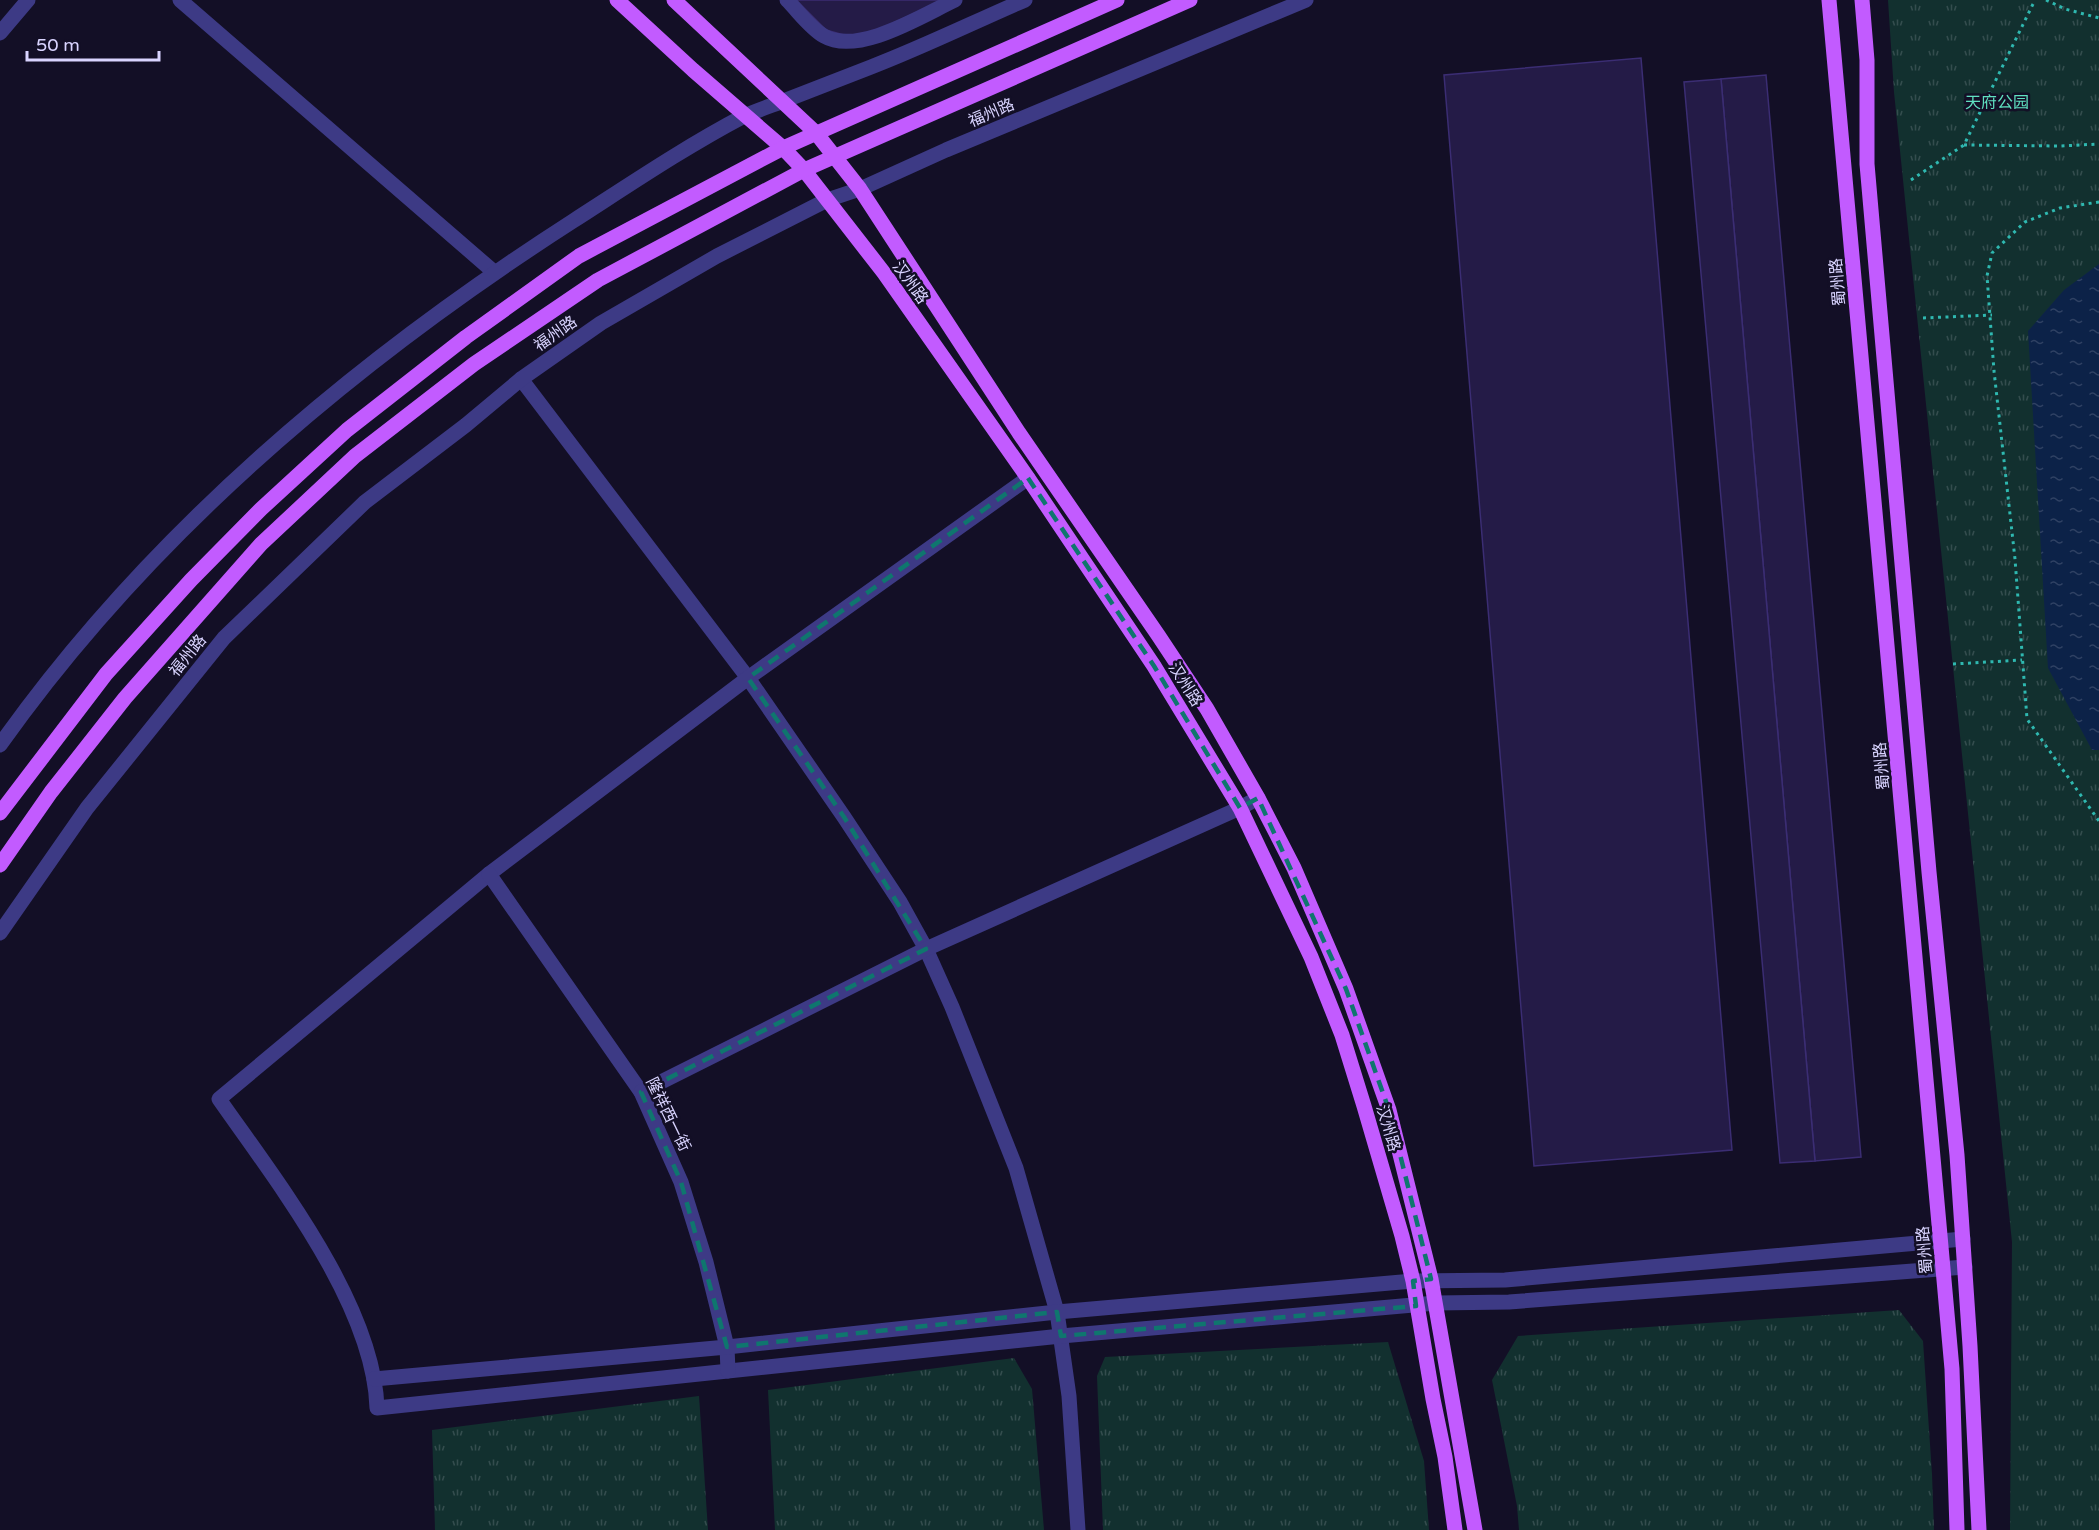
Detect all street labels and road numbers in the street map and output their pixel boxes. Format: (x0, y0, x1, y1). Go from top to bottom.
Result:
street label: 福州路 (965, 94, 1017, 132)
street label: 汉州路 (888, 257, 932, 308)
street label: 蜀州路 (1826, 257, 1850, 307)
street label: 福州路 (530, 312, 581, 356)
street label: 福州路 (165, 631, 211, 681)
street label: 汉州路 (1164, 659, 1206, 710)
street label: 蜀州路 (1870, 741, 1894, 791)
street label: 隆祥西一街 (642, 1074, 695, 1155)
street label: 汉州路 (1372, 1102, 1404, 1154)
street label: 蜀州路 (1913, 1225, 1937, 1275)

